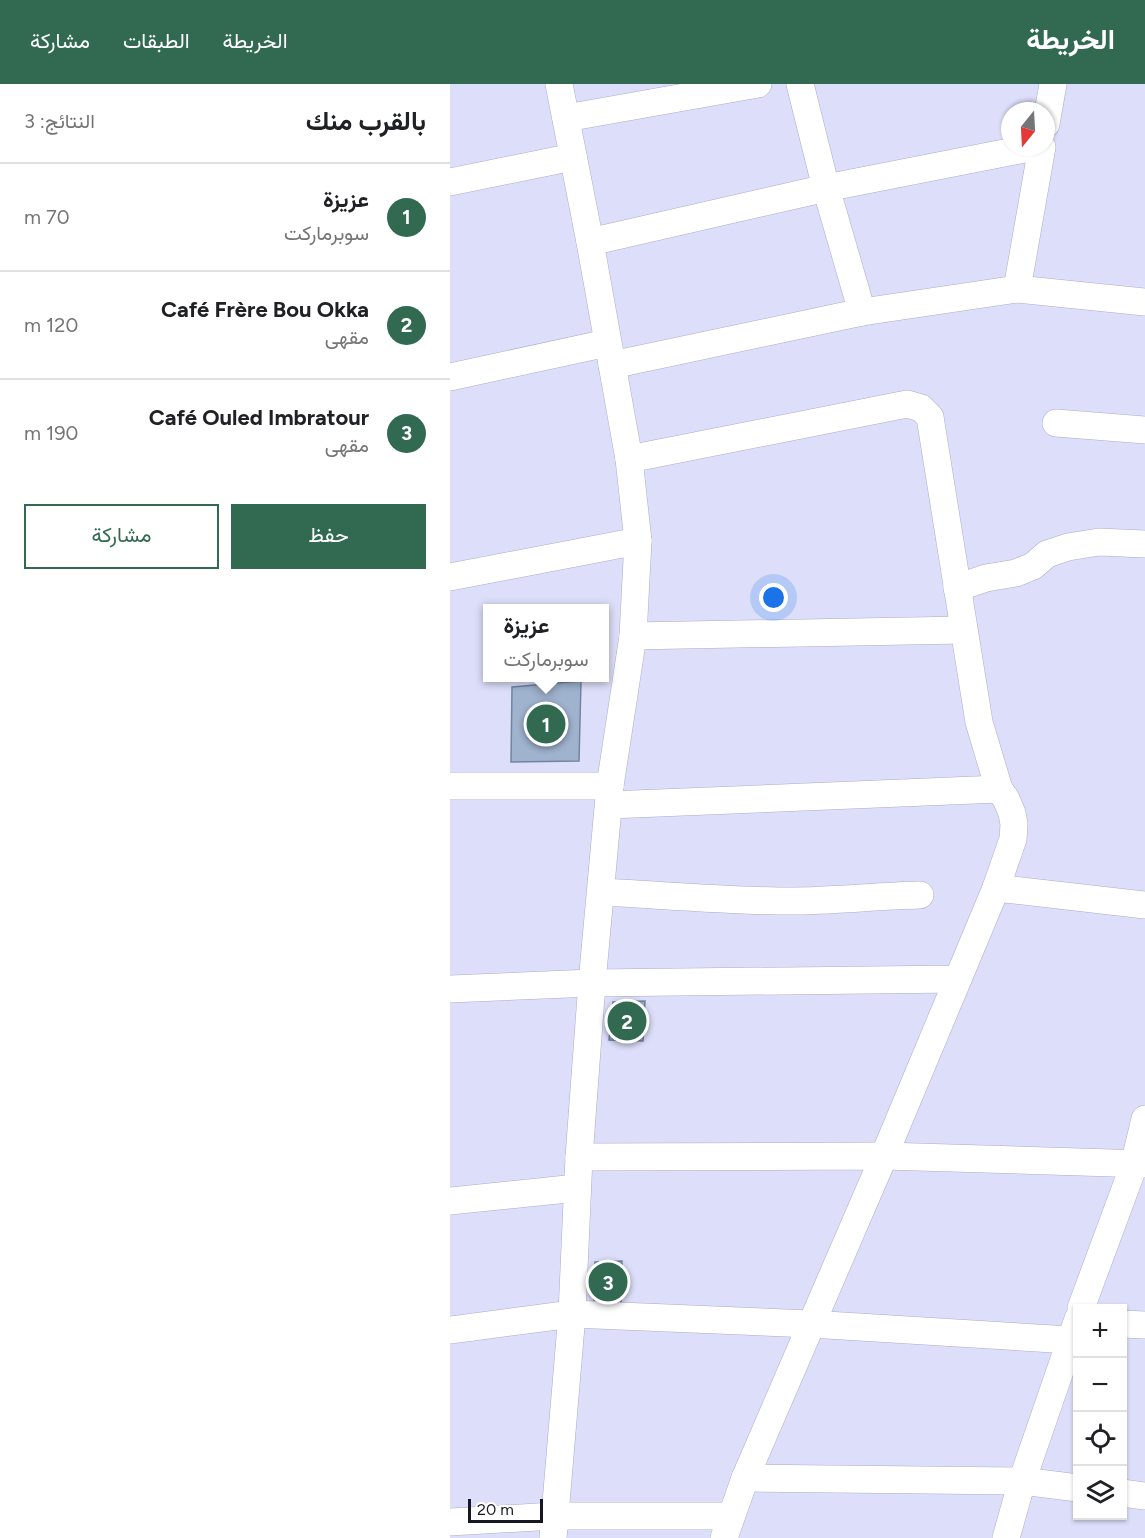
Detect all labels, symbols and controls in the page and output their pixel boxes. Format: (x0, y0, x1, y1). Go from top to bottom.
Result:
text: الخريطة (1026, 22, 1115, 56)
text: مشاركة (30, 28, 90, 53)
text: الطبقات (123, 28, 190, 53)
text: الخريطة (223, 28, 288, 53)
north arrow (1001, 102, 1055, 156)
text: بالقرب منك (306, 105, 426, 137)
text: النتائج: 3 (24, 109, 95, 133)
text: عزيزة (323, 186, 369, 213)
text: 70 m (24, 205, 70, 229)
text: 1 (402, 205, 411, 229)
text: سوبرماركت (284, 221, 369, 245)
text: Café Frère Bou Okka (161, 296, 369, 323)
text: 120 m (24, 313, 78, 337)
text: 2 (401, 313, 412, 337)
text: مقهى (325, 325, 369, 349)
text: Café Ouled Imbratour (149, 404, 369, 431)
text: 190 m (24, 421, 78, 445)
text: 3 (401, 421, 412, 445)
text: مقهى (325, 433, 369, 457)
button: مشاركة (24, 504, 219, 569)
button: حفظ (231, 504, 426, 569)
your location (759, 583, 788, 612)
popup (483, 604, 609, 682)
text: عزيزة (503, 612, 549, 639)
text: سوبرماركت (503, 647, 589, 671)
pin: 1 (526, 702, 566, 746)
pin: 2 (608, 998, 646, 1044)
pin: 3 (588, 1260, 628, 1304)
map controls (1073, 1304, 1127, 1520)
button: + (1073, 1304, 1127, 1358)
button: − (1073, 1358, 1127, 1412)
button: locate (1073, 1412, 1127, 1466)
button: layers (1073, 1466, 1127, 1520)
scale bar (468, 1496, 543, 1524)
text: 20 m (477, 1500, 514, 1519)

